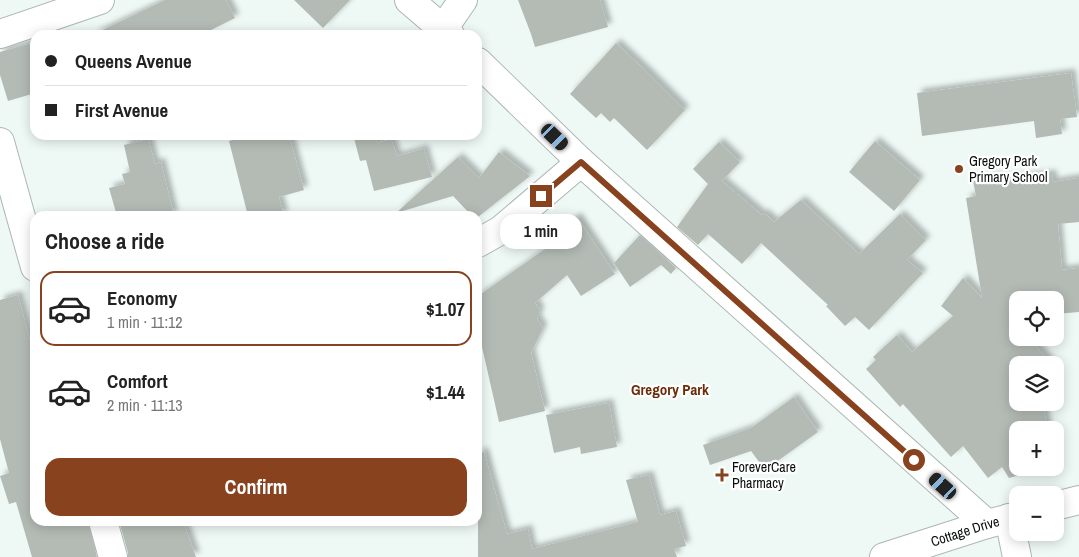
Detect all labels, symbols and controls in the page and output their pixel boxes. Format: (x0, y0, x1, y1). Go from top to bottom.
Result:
text: Queens Avenue (75, 48, 192, 74)
text: First Avenue (75, 97, 168, 123)
car (538, 121, 571, 153)
place label: Gregory Park Primary School (969, 152, 1047, 186)
marker: Gregory Park Primary School (953, 163, 965, 175)
route end (530, 185, 552, 207)
callout: 1 min (500, 214, 582, 248)
text: 1 min (524, 220, 558, 242)
text: Choose a ride (45, 226, 164, 256)
text: Economy (107, 285, 177, 311)
icon: car (47, 286, 92, 331)
map controls (1009, 291, 1064, 541)
button: locate (1009, 291, 1064, 346)
text: $1.07 (426, 296, 465, 322)
text: 1 min · 11:12 (107, 311, 183, 333)
button: layers (1009, 356, 1064, 411)
text: Comfort (107, 368, 168, 394)
icon: car (47, 369, 92, 414)
text: $1.44 (426, 379, 465, 405)
district label: Gregory Park (631, 379, 709, 400)
text: 2 min · 11:13 (107, 394, 183, 416)
button: + (1009, 421, 1064, 476)
route start (903, 449, 925, 471)
button: Confirm (45, 458, 467, 516)
place label: ForeverCare Pharmacy (732, 458, 796, 492)
marker: ForeverCare Pharmacy (716, 469, 728, 481)
car (926, 470, 959, 502)
button: − (1009, 486, 1064, 541)
street label: Cottage Drive (928, 512, 1001, 550)

